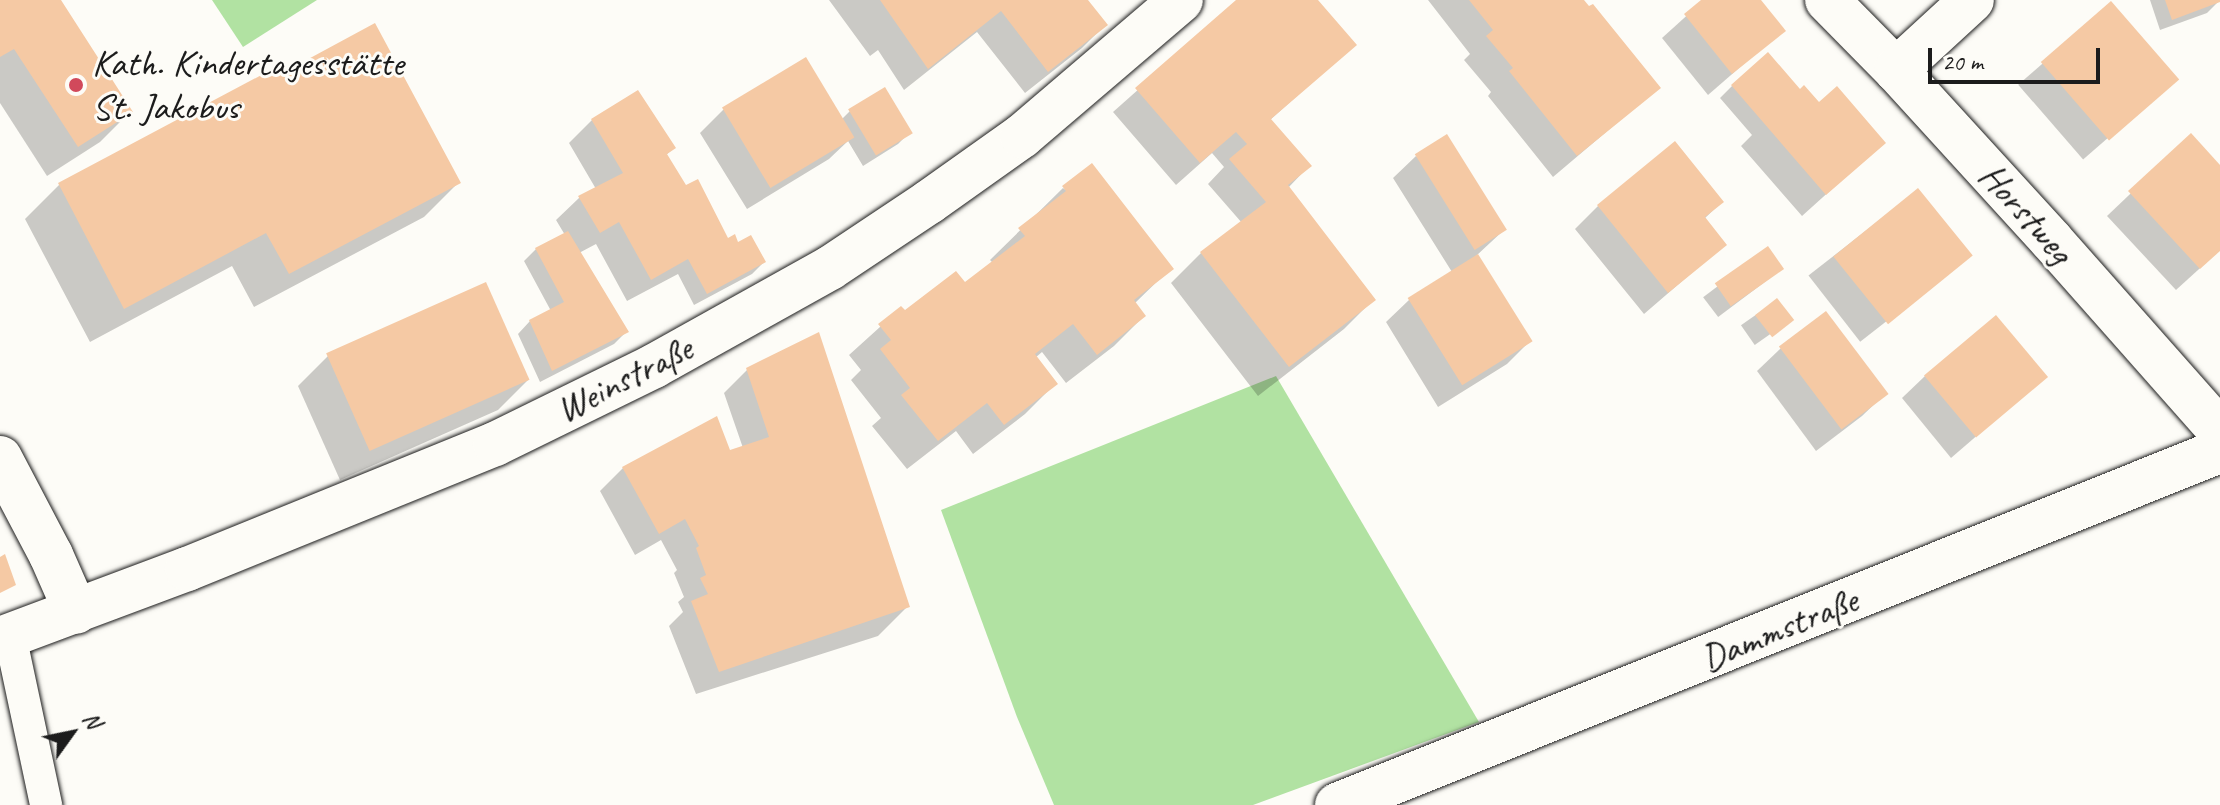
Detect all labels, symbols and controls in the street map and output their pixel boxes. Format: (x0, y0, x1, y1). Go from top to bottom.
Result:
scale bar (1932, 32, 2104, 82)
place label: Kath. Kindertagesstätte St. Jakobus (92, 40, 404, 130)
text: 20 m (1942, 47, 1983, 77)
marker: Kath. Kindertagesstätte St. Jakobus (67, 76, 85, 94)
street label: Horstweg (1969, 153, 2083, 273)
street label: Weinstraße (548, 325, 700, 433)
street label: Dammstraße (1694, 577, 1864, 681)
north arrow (32, 693, 112, 773)
text: N (77, 707, 108, 733)

